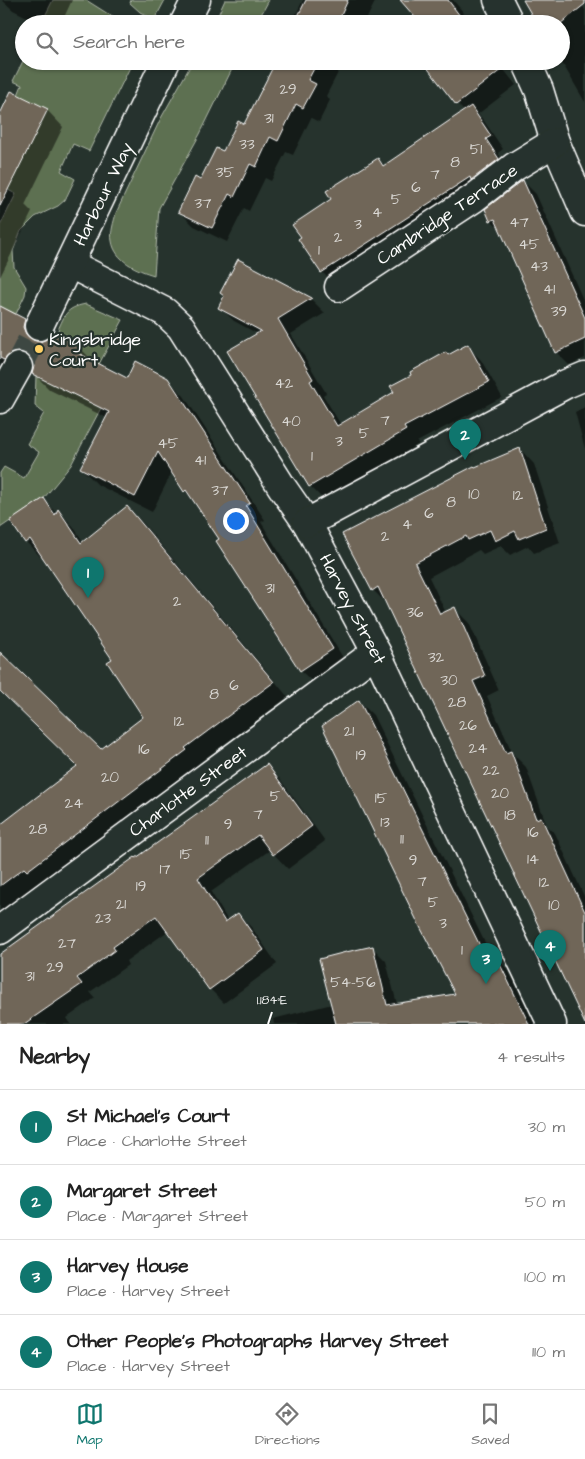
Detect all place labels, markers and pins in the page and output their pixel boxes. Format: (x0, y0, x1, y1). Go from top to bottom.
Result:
place label: Kingsbridge Court (49, 327, 141, 373)
marker: Kingsbridge Court (33, 343, 45, 355)
pin: 2 (449, 419, 481, 460)
pin: 1 (72, 557, 104, 598)
pin: 4 (534, 930, 566, 971)
pin: 3 (470, 943, 502, 984)

